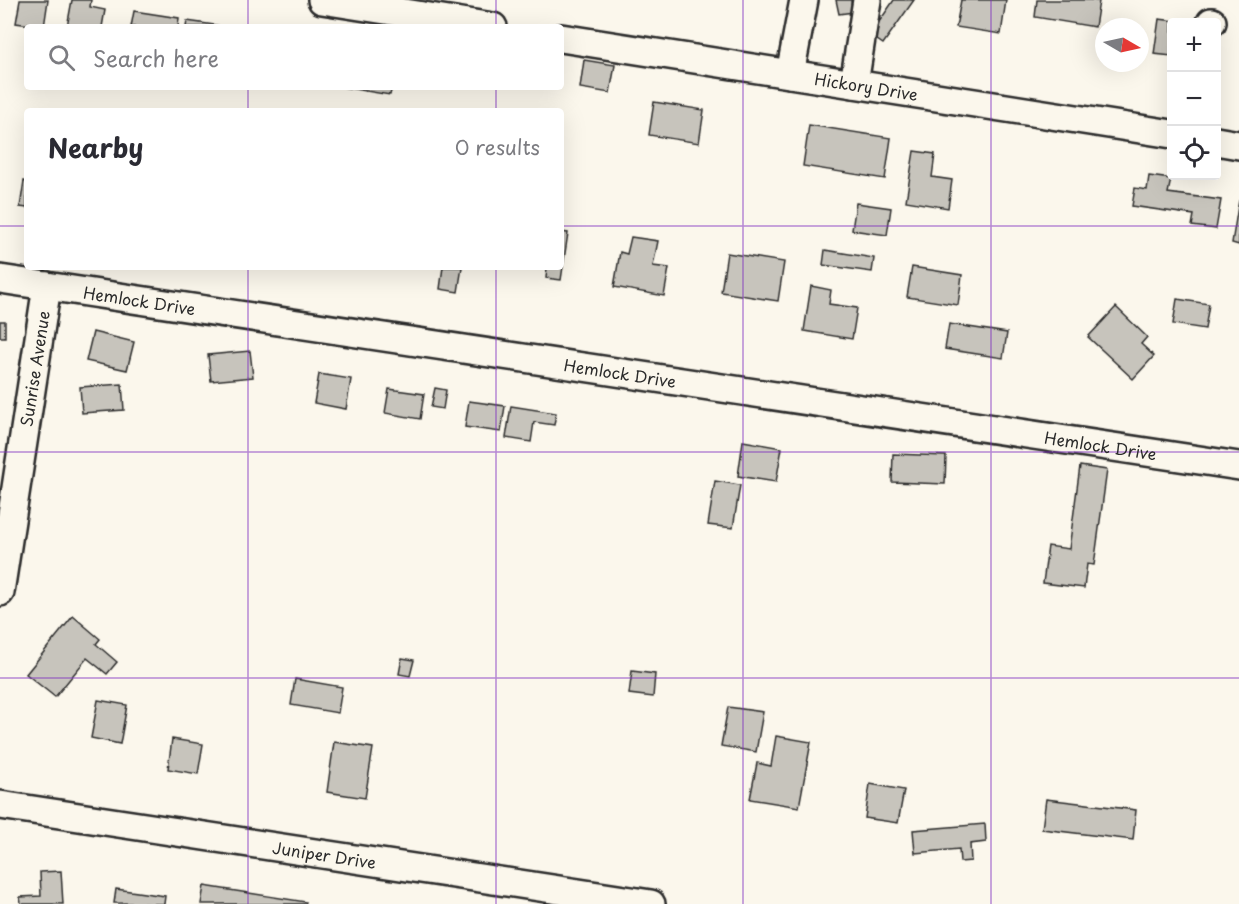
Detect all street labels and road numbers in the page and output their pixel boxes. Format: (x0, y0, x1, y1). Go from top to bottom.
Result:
street label: Hickory Drive (813, 66, 920, 106)
street label: Hemlock Drive (82, 280, 197, 320)
street label: Sunrise Avenue (14, 309, 55, 428)
street label: Hemlock Drive (562, 352, 678, 393)
street label: Hemlock Drive (1043, 425, 1158, 465)
street label: Juniper Drive (271, 835, 378, 874)

